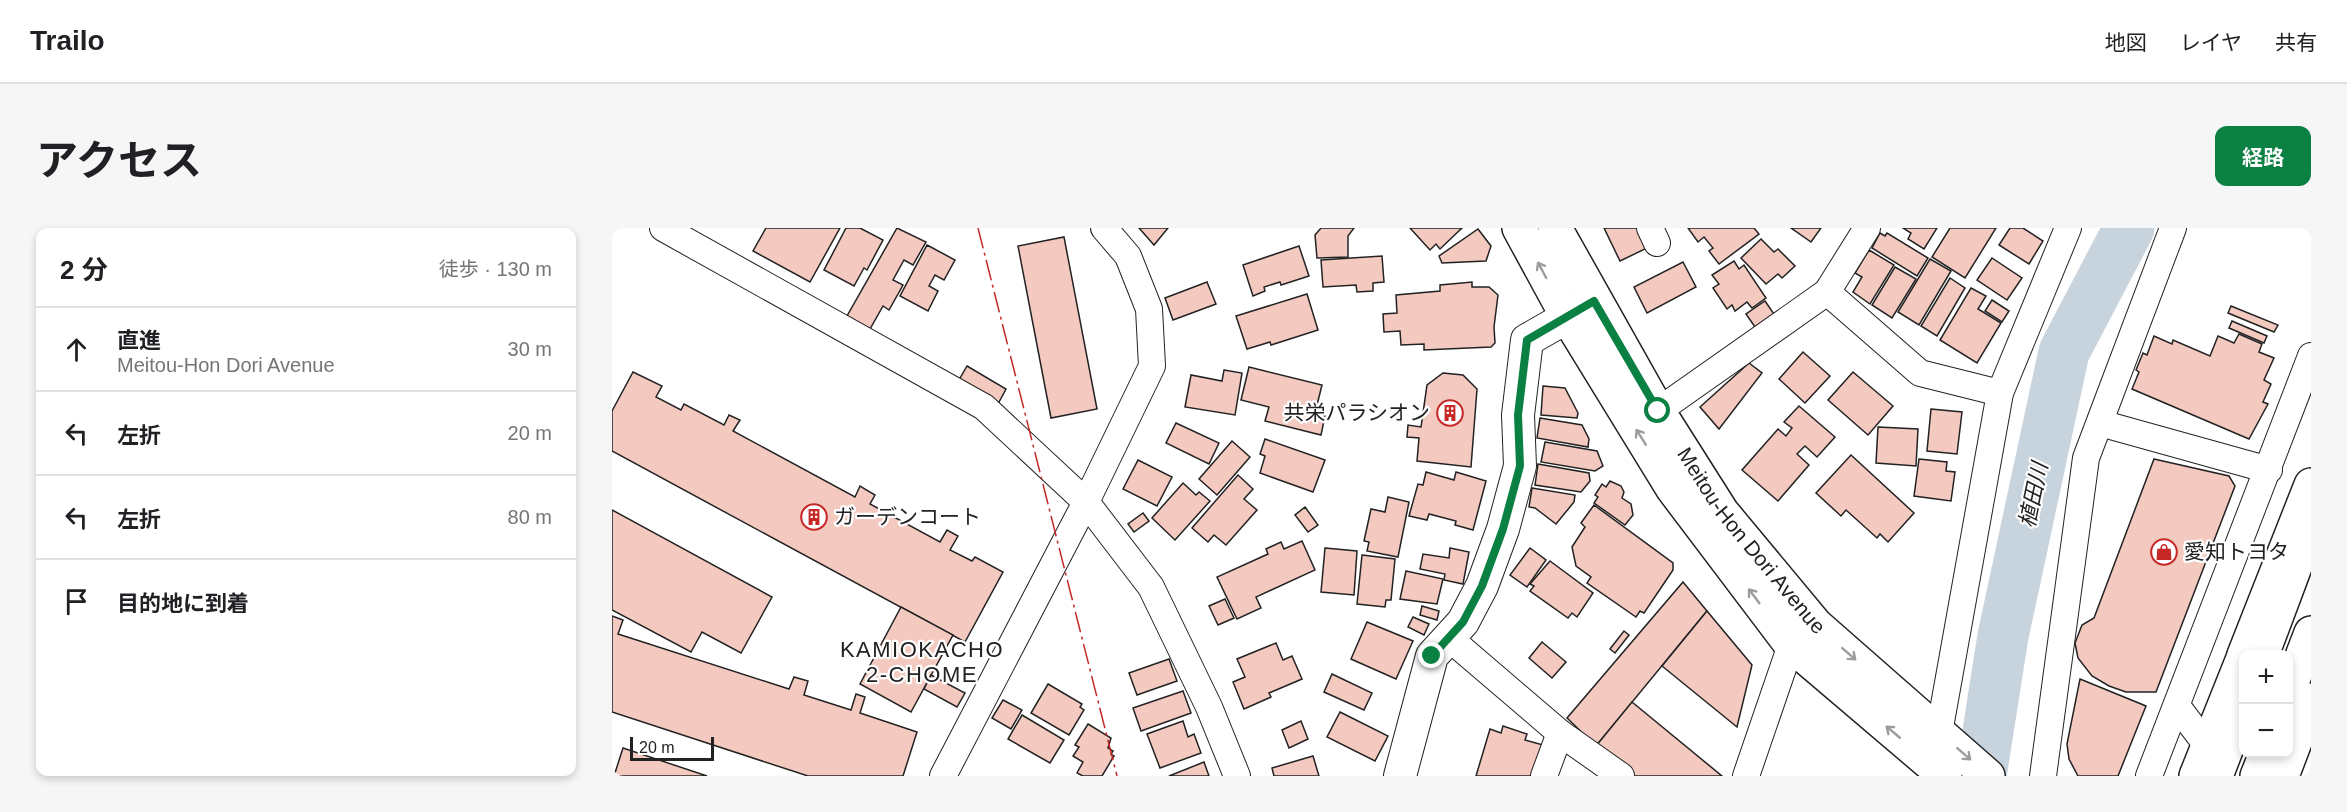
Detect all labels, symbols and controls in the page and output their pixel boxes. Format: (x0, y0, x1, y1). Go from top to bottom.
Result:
text: Trailo (30, 25, 105, 56)
text: 地図 (2105, 31, 2147, 54)
text: レイヤ (2180, 31, 2242, 54)
text: 共有 (2275, 31, 2317, 54)
button: 経路 (2215, 126, 2311, 186)
text: アクセス (36, 137, 202, 184)
text: 2 分 (60, 255, 108, 285)
text: 徒歩 · 130 m (439, 258, 552, 280)
one-way arrow (1536, 261, 1547, 279)
text: 直進 (117, 328, 161, 353)
icon: ahead (60, 333, 93, 366)
text: 30 m (508, 338, 552, 360)
text: Meitou-Hon Dori Avenue (117, 354, 335, 376)
route start (1644, 397, 1670, 423)
building icon: 共栄パラシオン (1435, 398, 1465, 428)
place label: 共栄パラシオン (1283, 401, 1430, 424)
icon: left (60, 417, 93, 450)
text: 20 m (508, 422, 552, 444)
text: 左折 (117, 423, 161, 448)
one-way arrow (1635, 429, 1647, 446)
street label: Meitou-Hon Dori Avenue (1673, 443, 1830, 638)
water label: 植田川 (2014, 458, 2053, 530)
icon: left (60, 501, 93, 534)
building icon: ガーデンコート (799, 502, 829, 532)
place label: ガーデンコート (834, 505, 981, 528)
text: 80 m (508, 506, 552, 528)
text: 左折 (117, 507, 161, 532)
shop icon: 愛知トヨタ (2149, 537, 2179, 567)
place label: 愛知トヨタ (2184, 540, 2289, 563)
icon: arrive (60, 585, 93, 618)
one-way arrow (1748, 589, 1760, 605)
text: 目的地に到着 (117, 591, 249, 616)
district label: KAMIOKACHO 2-CHOME (840, 637, 1004, 687)
route end (1418, 642, 1444, 668)
one-way arrow (1841, 647, 1856, 661)
map controls (2239, 650, 2293, 758)
button: + (2239, 650, 2293, 704)
button: − (2239, 704, 2293, 758)
one-way arrow (1885, 725, 1901, 738)
scale bar (630, 734, 714, 762)
text: 20 m (639, 739, 675, 756)
one-way arrow (1956, 747, 1971, 761)

